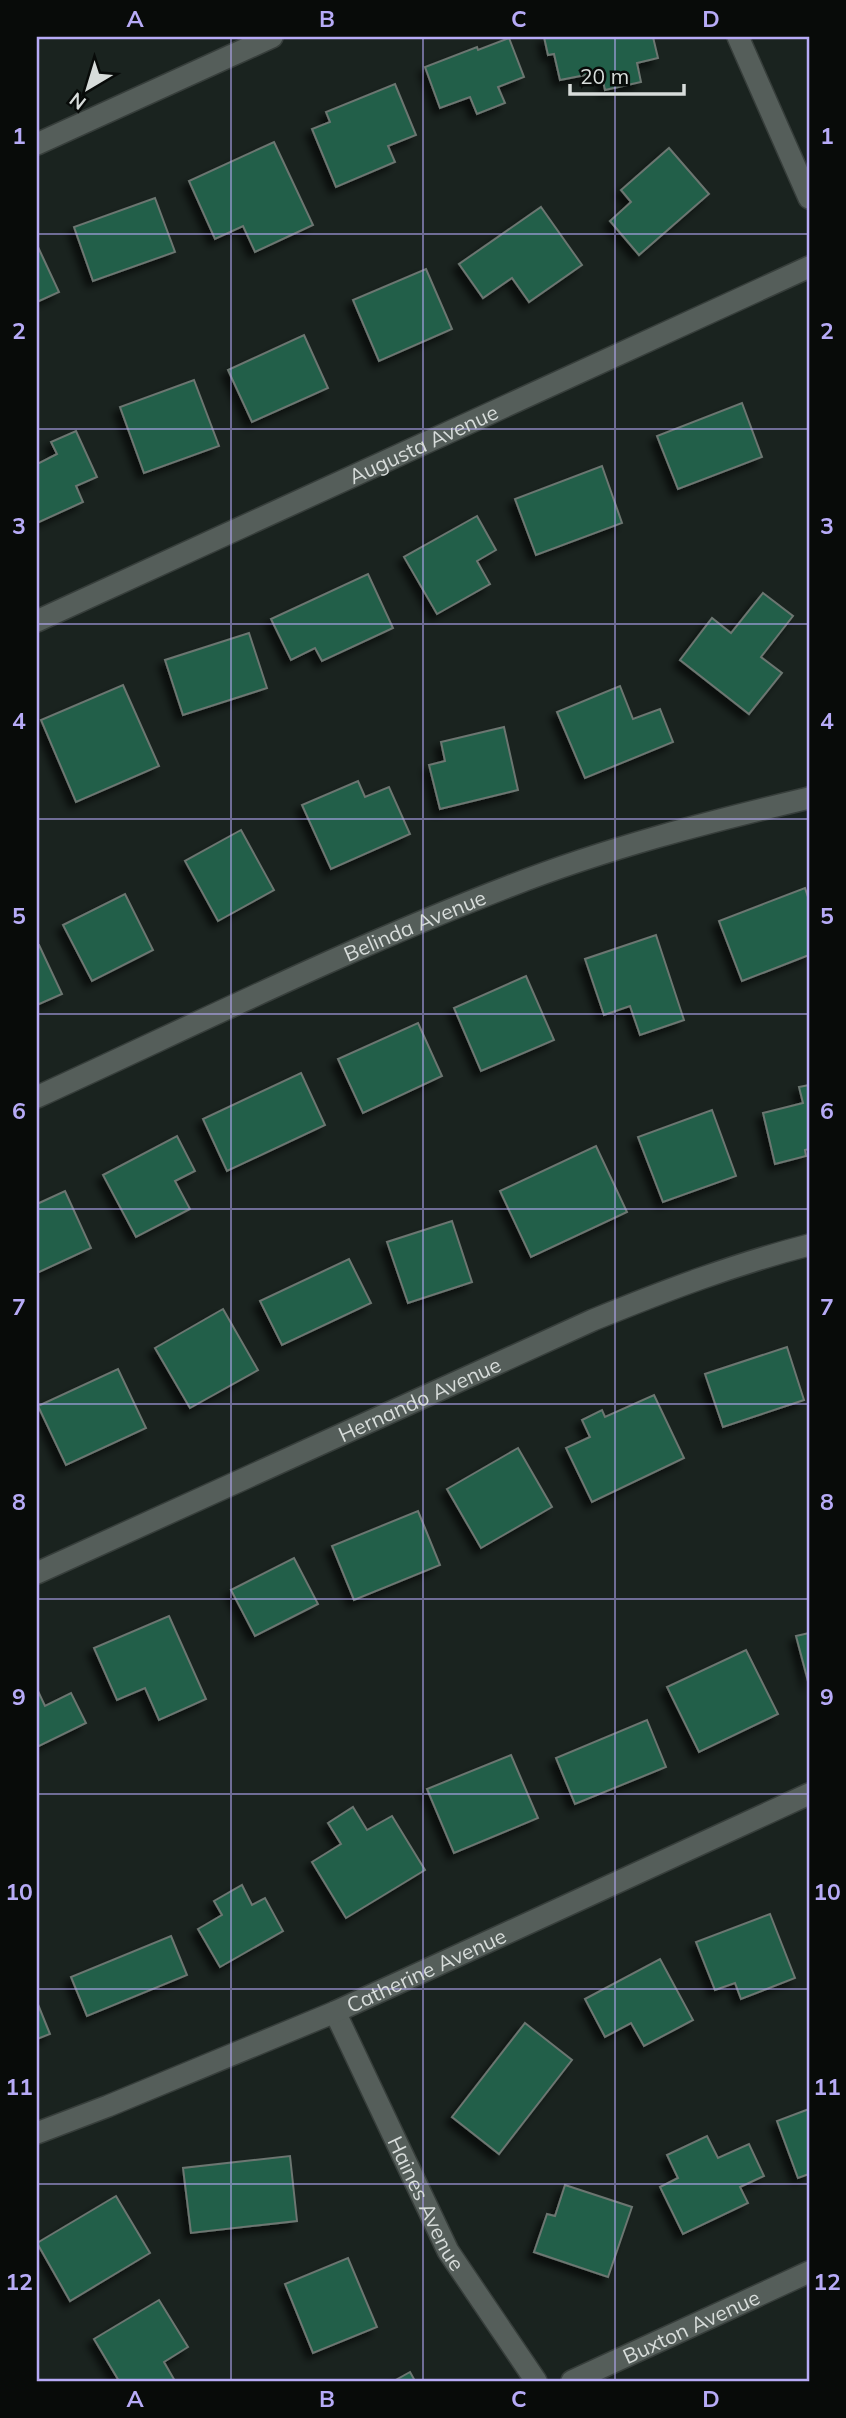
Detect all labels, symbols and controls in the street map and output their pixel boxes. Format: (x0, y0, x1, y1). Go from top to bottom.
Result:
text: A (126, 4, 144, 33)
text: B (319, 4, 335, 33)
text: C (511, 4, 527, 33)
text: D (702, 4, 720, 33)
north arrow (52, 52, 122, 122)
scale bar (570, 52, 683, 96)
text: 20 m (580, 63, 629, 89)
text: N (64, 88, 91, 115)
text: 1 (12, 121, 26, 150)
text: 1 (820, 121, 834, 150)
text: 2 (12, 316, 26, 345)
text: 2 (820, 316, 834, 345)
street label: Augusta Avenue (345, 398, 502, 489)
text: 3 (12, 511, 26, 540)
text: 3 (820, 511, 834, 540)
text: 4 (12, 706, 26, 735)
text: 4 (820, 706, 834, 735)
street label: Belinda Avenue (340, 884, 490, 967)
text: 5 (12, 901, 26, 930)
text: 5 (820, 901, 834, 930)
text: 6 (12, 1096, 26, 1125)
text: 6 (820, 1096, 834, 1125)
text: 7 (12, 1292, 26, 1321)
text: 7 (820, 1292, 834, 1321)
street label: Hernando Avenue (334, 1351, 505, 1447)
text: 8 (12, 1487, 26, 1516)
text: 8 (820, 1487, 834, 1516)
text: 9 (12, 1682, 26, 1711)
text: 9 (820, 1682, 834, 1711)
text: 10 (5, 1877, 33, 1906)
text: 10 (813, 1877, 841, 1906)
street label: Catherine Avenue (342, 1922, 510, 2018)
text: 11 (5, 2072, 33, 2101)
text: 11 (813, 2072, 841, 2101)
street label: Haines Avenue (383, 2132, 470, 2276)
text: 12 (5, 2267, 33, 2296)
text: 12 (813, 2267, 841, 2296)
street label: Buxton Avenue (618, 2284, 764, 2369)
text: A (126, 2384, 144, 2413)
text: B (319, 2384, 335, 2413)
text: C (511, 2384, 527, 2413)
text: D (702, 2384, 720, 2413)

